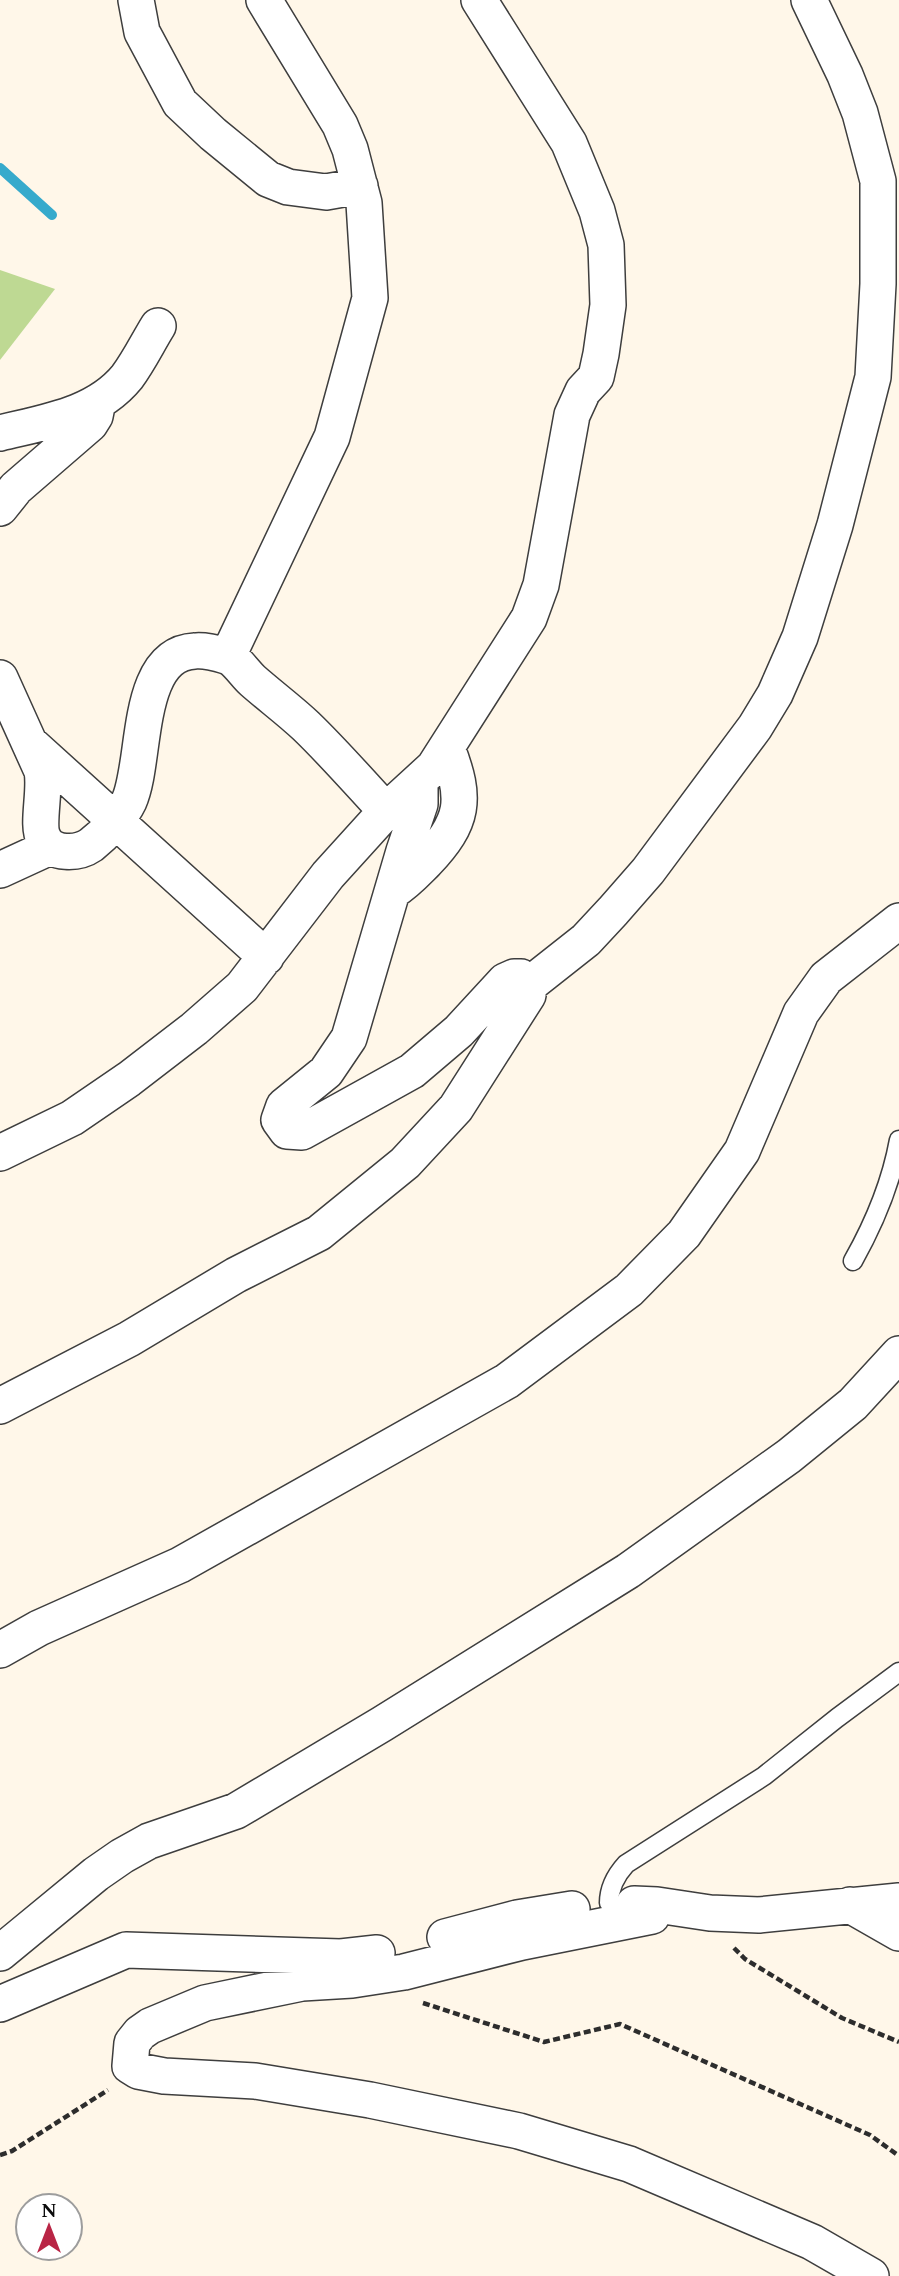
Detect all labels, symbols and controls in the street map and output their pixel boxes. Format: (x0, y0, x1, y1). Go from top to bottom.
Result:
north arrow (14, 2192, 84, 2262)
text: N (41, 2197, 57, 2226)

